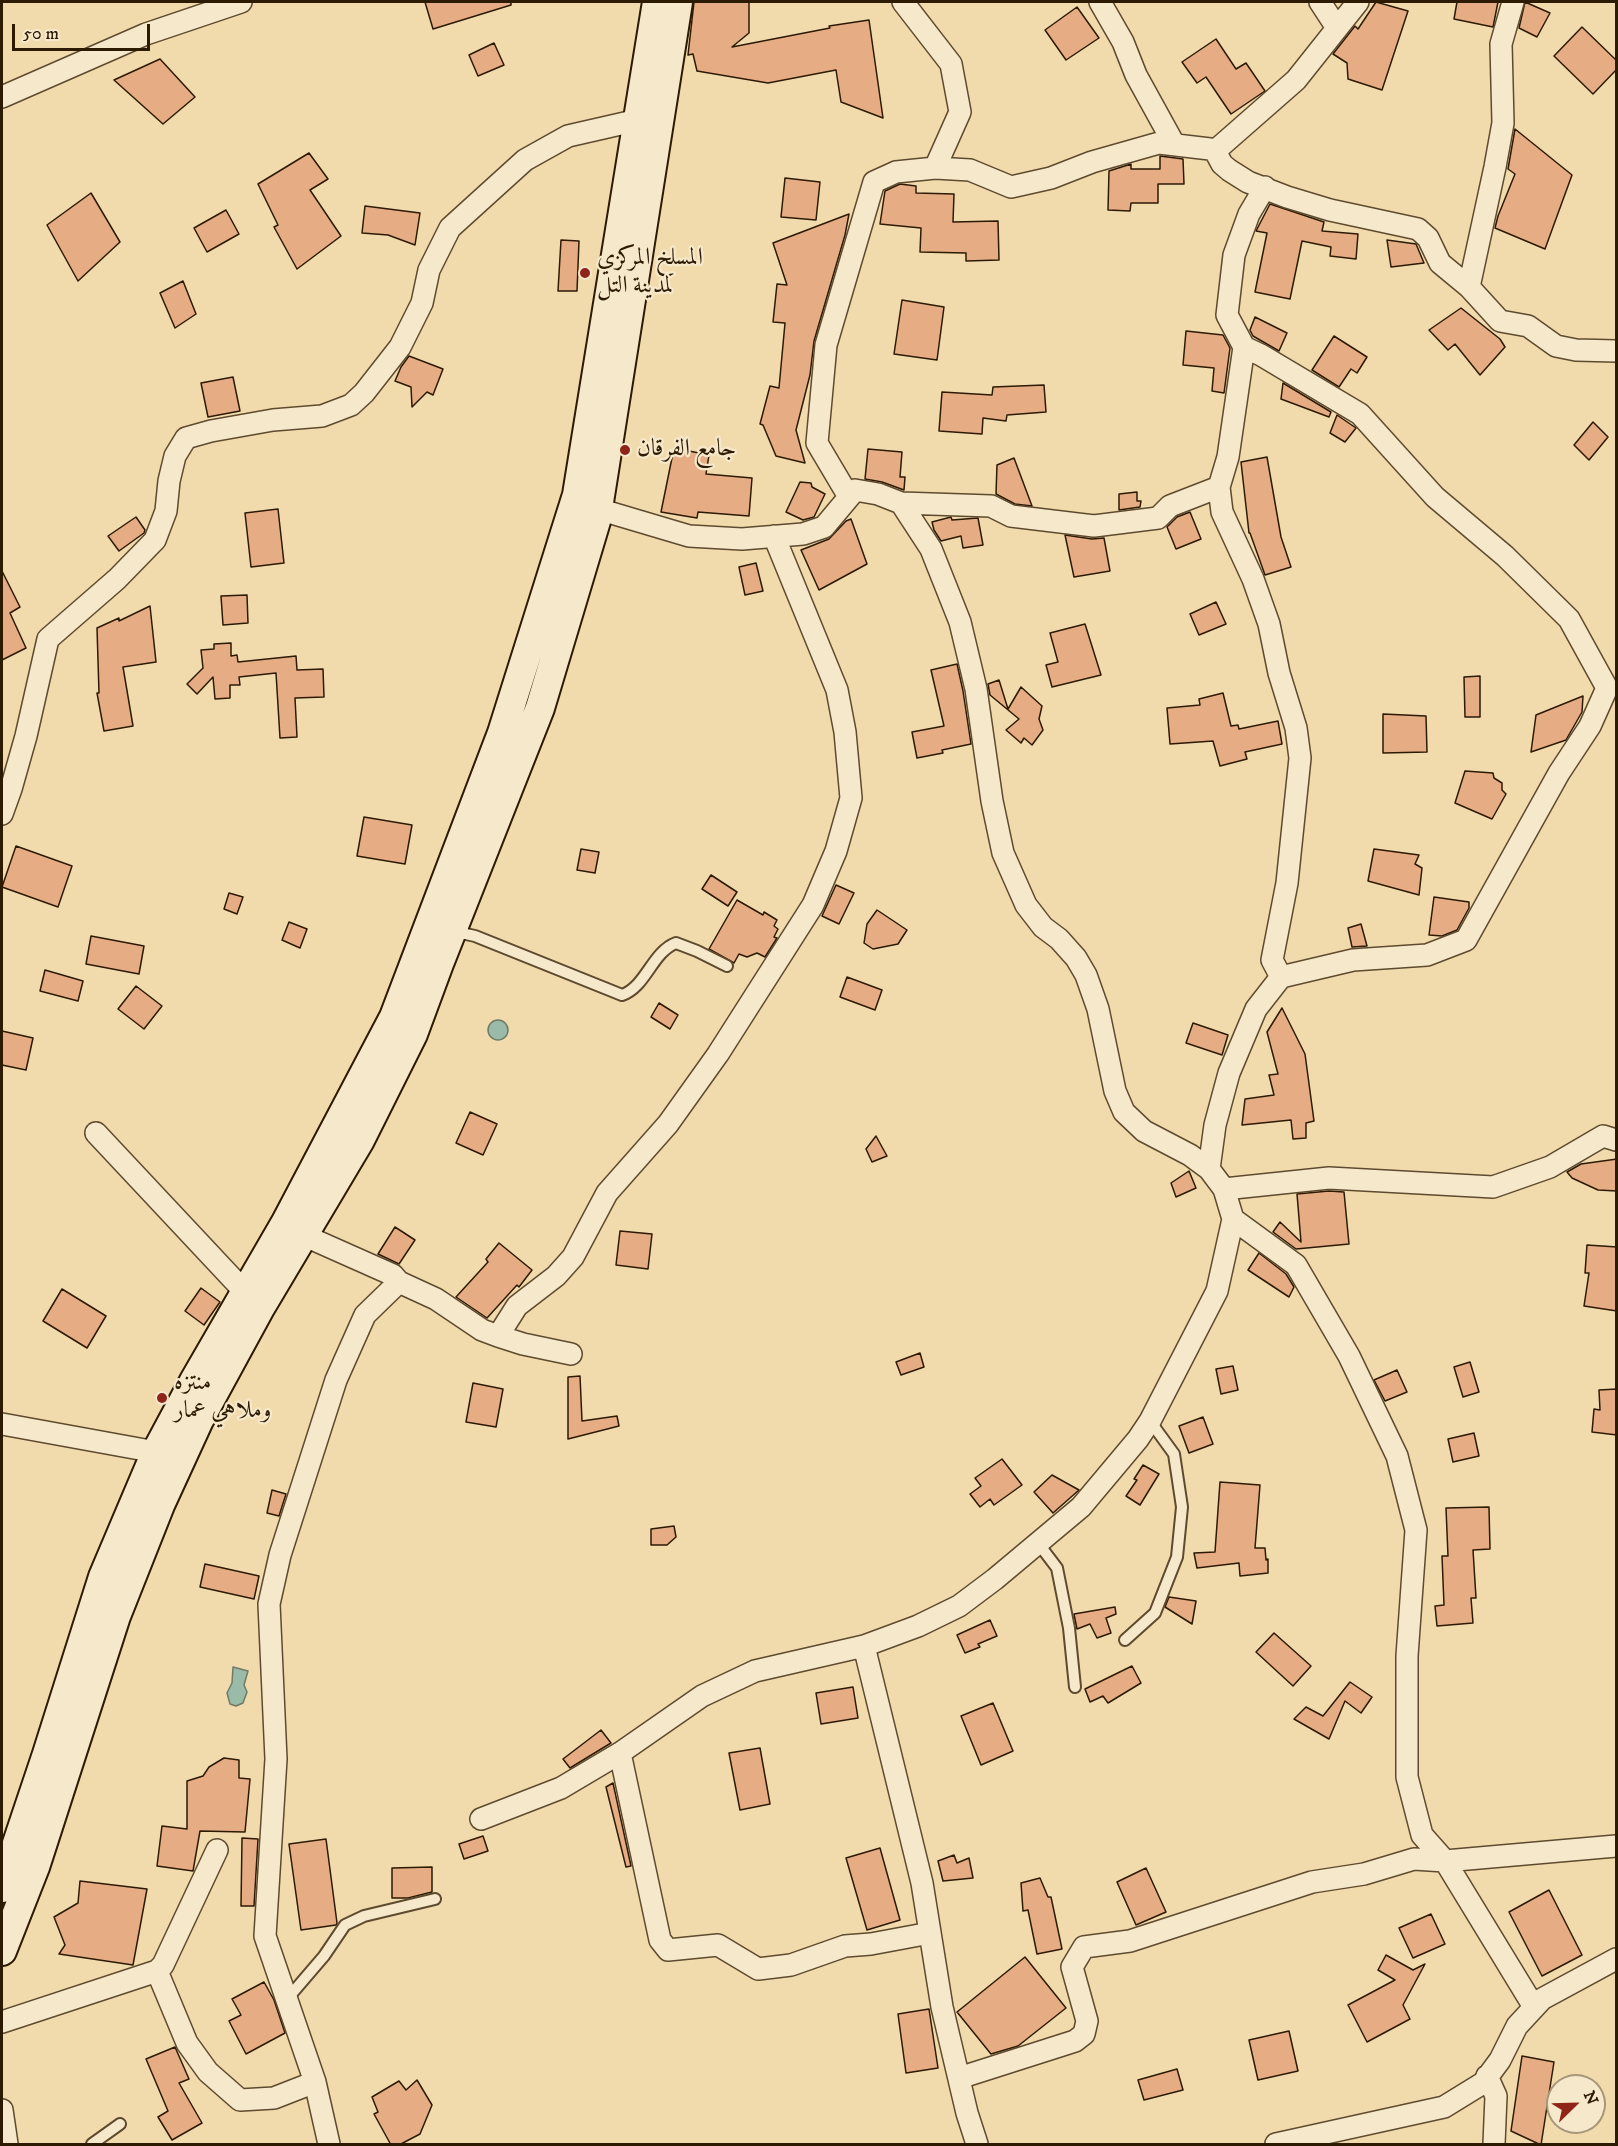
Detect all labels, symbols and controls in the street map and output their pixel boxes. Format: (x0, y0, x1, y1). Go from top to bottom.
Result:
scale bar (15, 12, 153, 50)
text: 50 m (23, 23, 59, 45)
place label: المسلخ المركزي لمدينة التل (597, 245, 703, 301)
marker: المسلخ المركزي لمدينة التل (578, 266, 592, 280)
place label: جامع الفرقان (637, 436, 736, 464)
marker: جامع الفرقان (618, 443, 632, 457)
place label: منتزه وملاهي عمار (174, 1370, 271, 1426)
marker: منتزه وملاهي عمار (155, 1391, 169, 1405)
north arrow (1546, 2074, 1606, 2134)
text: N (1579, 2088, 1602, 2108)

